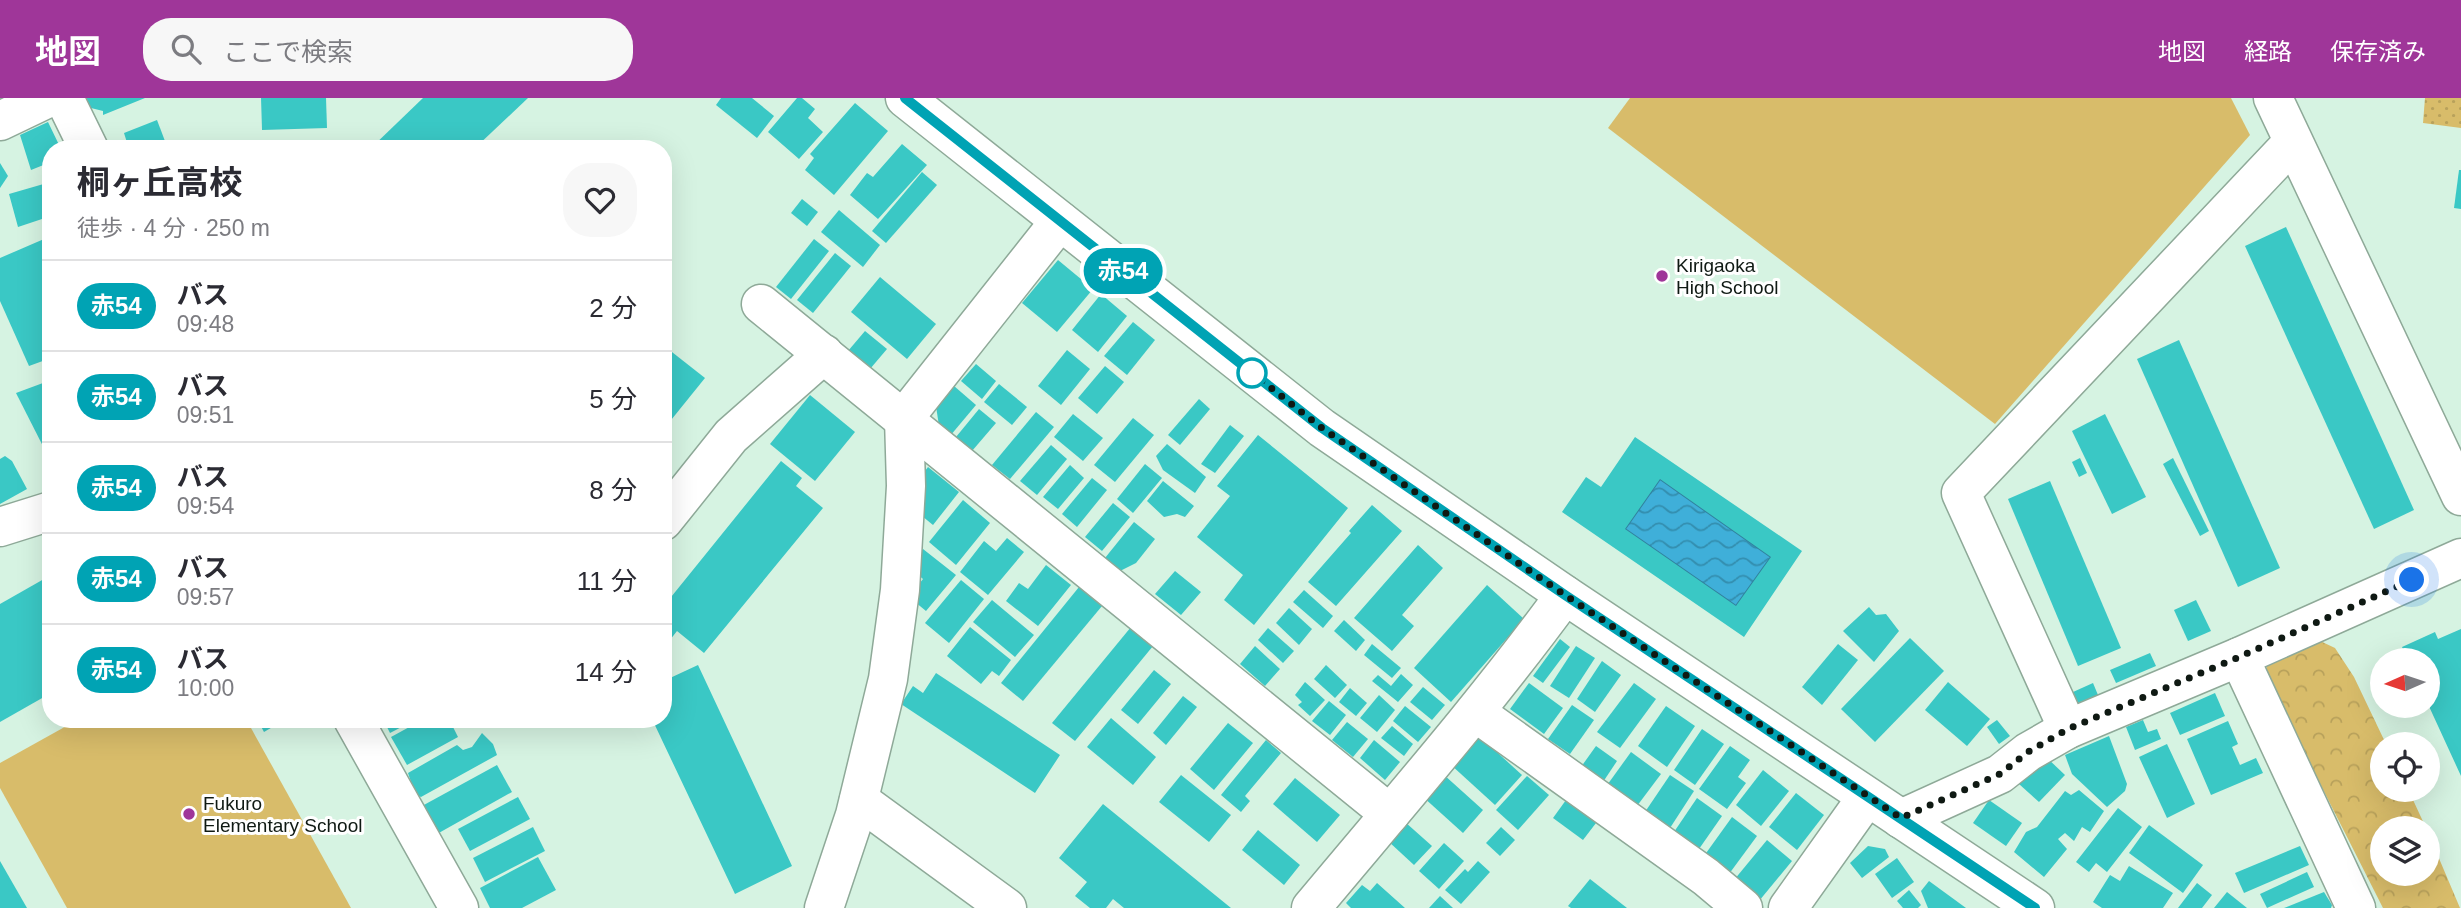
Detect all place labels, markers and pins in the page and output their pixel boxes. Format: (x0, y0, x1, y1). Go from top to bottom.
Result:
place label: Kirigaoka High School (1676, 255, 1778, 298)
marker: Kirigaoka High School (1654, 268, 1670, 284)
unlabelled marker (1237, 358, 1267, 388)
place label: Fukuro Elementary School (203, 793, 362, 836)
marker: Fukuro Elementary School (181, 806, 197, 822)

